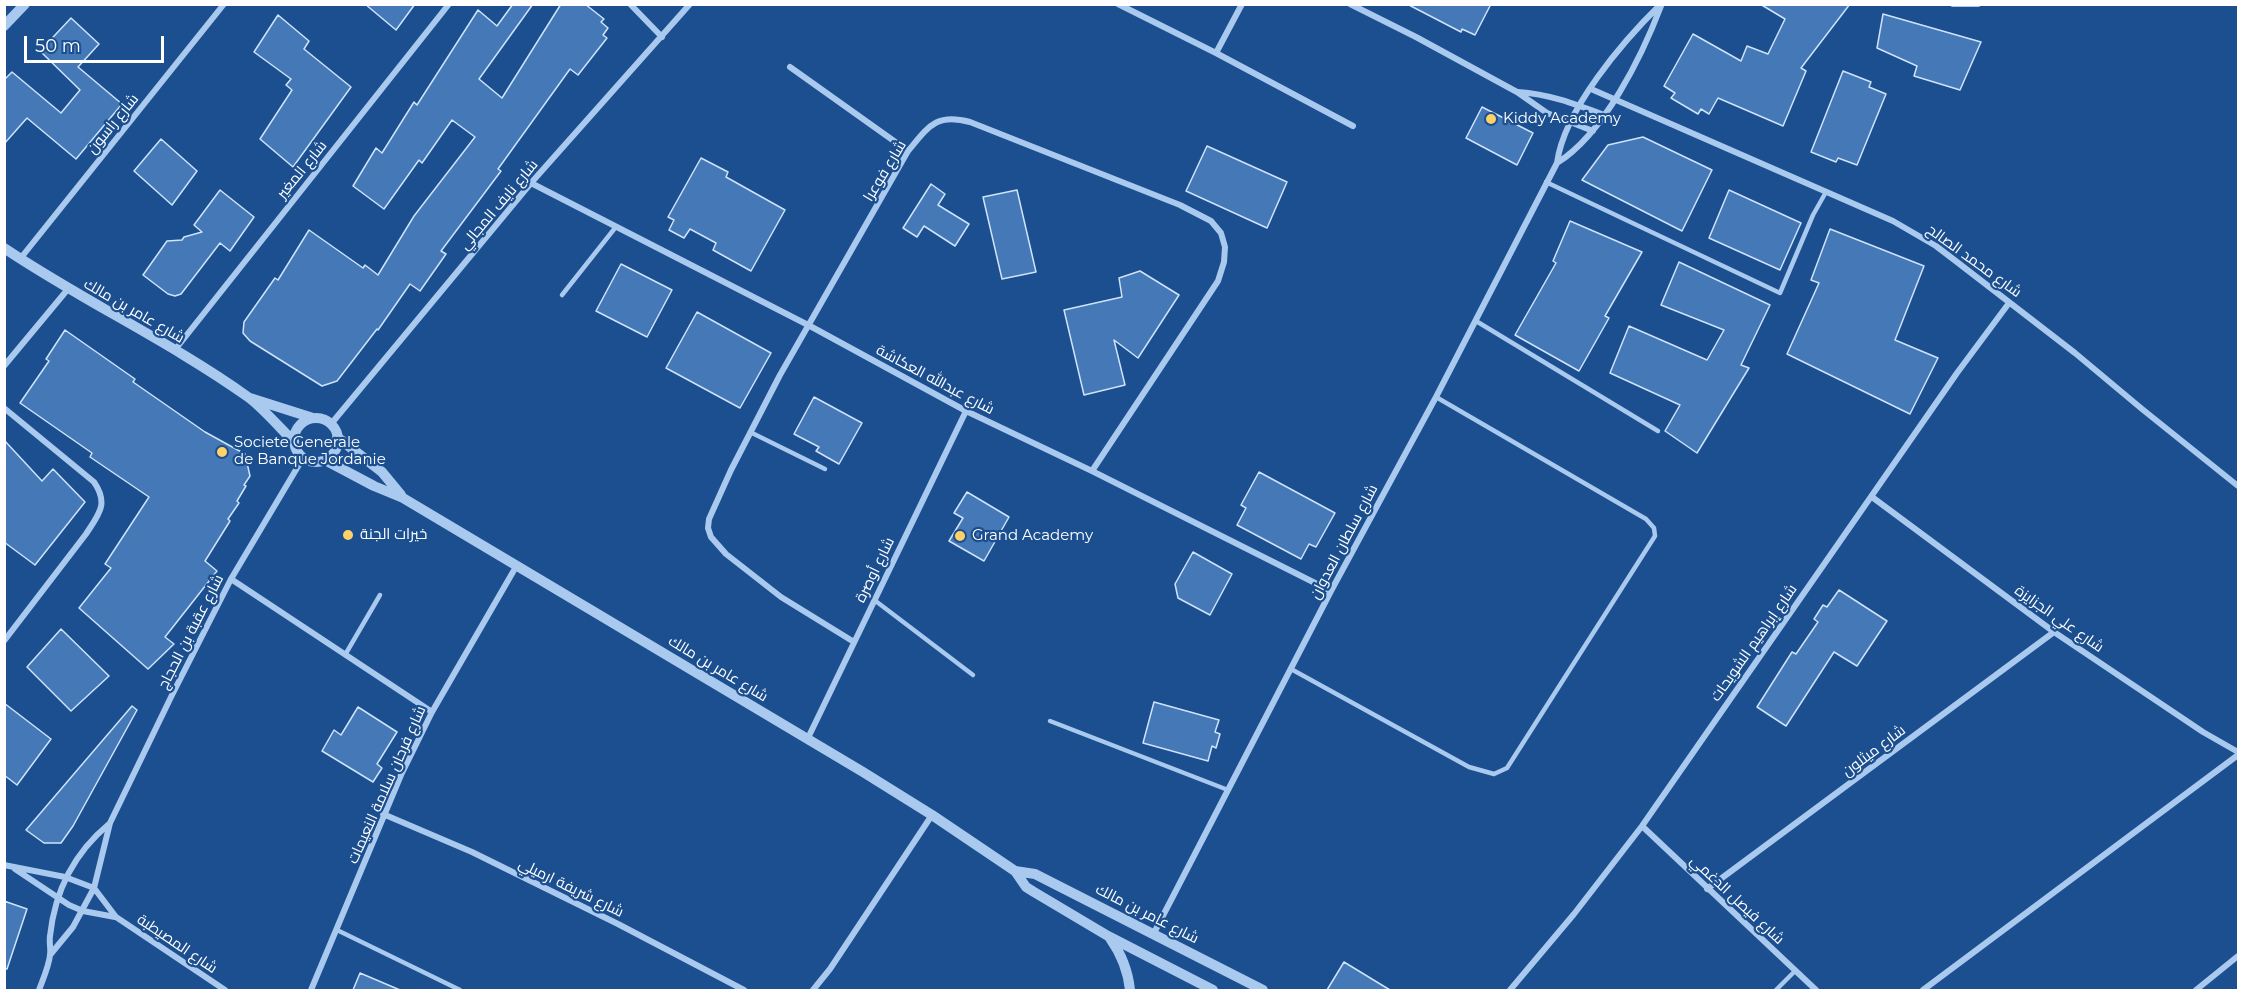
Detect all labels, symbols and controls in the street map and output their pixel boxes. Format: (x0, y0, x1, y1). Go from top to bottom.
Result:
scale bar (27, 24, 166, 62)
text: 50 m (35, 35, 81, 57)
street label: شارع راسون (83, 90, 143, 158)
place label: Kiddy Academy (1503, 110, 1621, 128)
marker: Kiddy Academy (1484, 112, 1498, 126)
street label: شارع المغير (273, 137, 331, 203)
street label: شارع فوعرا (860, 137, 910, 205)
street label: شارع نايف المجالي (456, 156, 542, 254)
street label: شارع محمد الصالح (1923, 221, 2025, 301)
street label: شارع عامر بن مالك (80, 275, 188, 347)
street label: شارع عبدالله العكاشة (873, 341, 997, 419)
place label: Societe Generale de Banque Jordanie (234, 434, 386, 469)
marker: Societe Generale de Banque Jordanie (215, 445, 229, 459)
street label: شارع سلطان العدوان (1306, 481, 1382, 603)
place label: خيرات الجنة (360, 526, 427, 544)
place label: Grand Academy (972, 527, 1093, 545)
marker: خيرات الجنة (341, 528, 355, 542)
marker: Grand Academy (953, 529, 967, 543)
street label: شارع أوصرة (852, 534, 898, 606)
street label: شارع عقبة بن الحجاج (154, 572, 228, 692)
street label: شارع إبراهيم الشويحات (1707, 581, 1801, 705)
street label: شارع علي الجزايزة (2011, 582, 2107, 656)
street label: شارع عامر بن مالك (665, 632, 771, 706)
street label: شارع فرحان سلامة النعيمات (344, 703, 430, 867)
street label: شارع ميثلون (1839, 721, 1909, 781)
street label: شارع فيصل الدغمي (1686, 852, 1788, 948)
street label: شارع شريفة ارميلي (515, 855, 627, 921)
street label: شارع عامر بن مالك (1092, 880, 1202, 948)
street label: شارع المصيطبة (134, 911, 220, 977)

